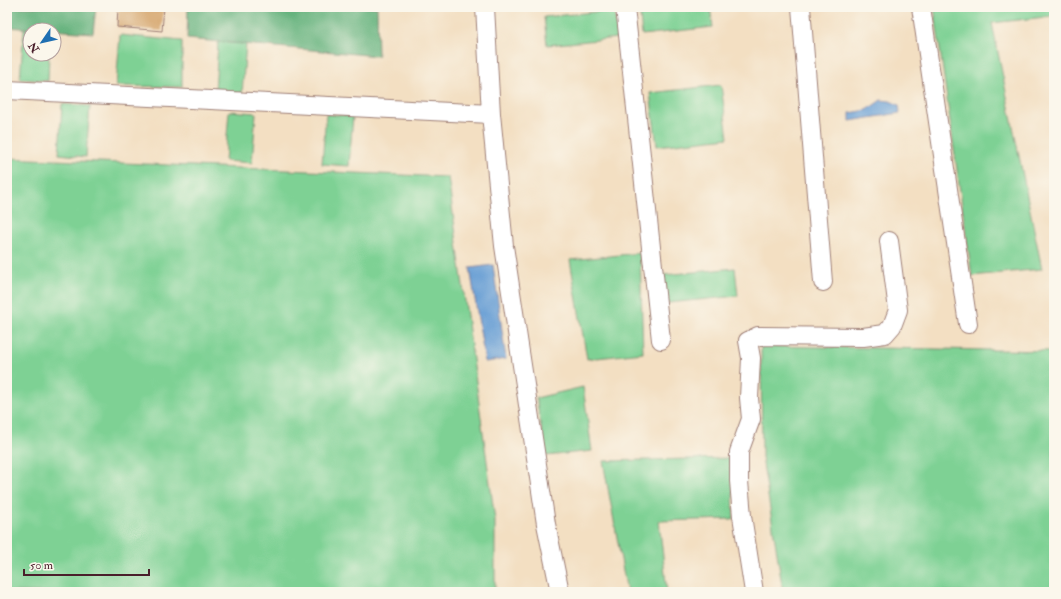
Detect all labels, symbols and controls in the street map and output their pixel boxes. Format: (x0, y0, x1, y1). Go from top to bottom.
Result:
north arrow (22, 22, 62, 62)
text: N (25, 39, 43, 56)
scale bar (24, 551, 149, 577)
text: 50 m (30, 558, 54, 573)

